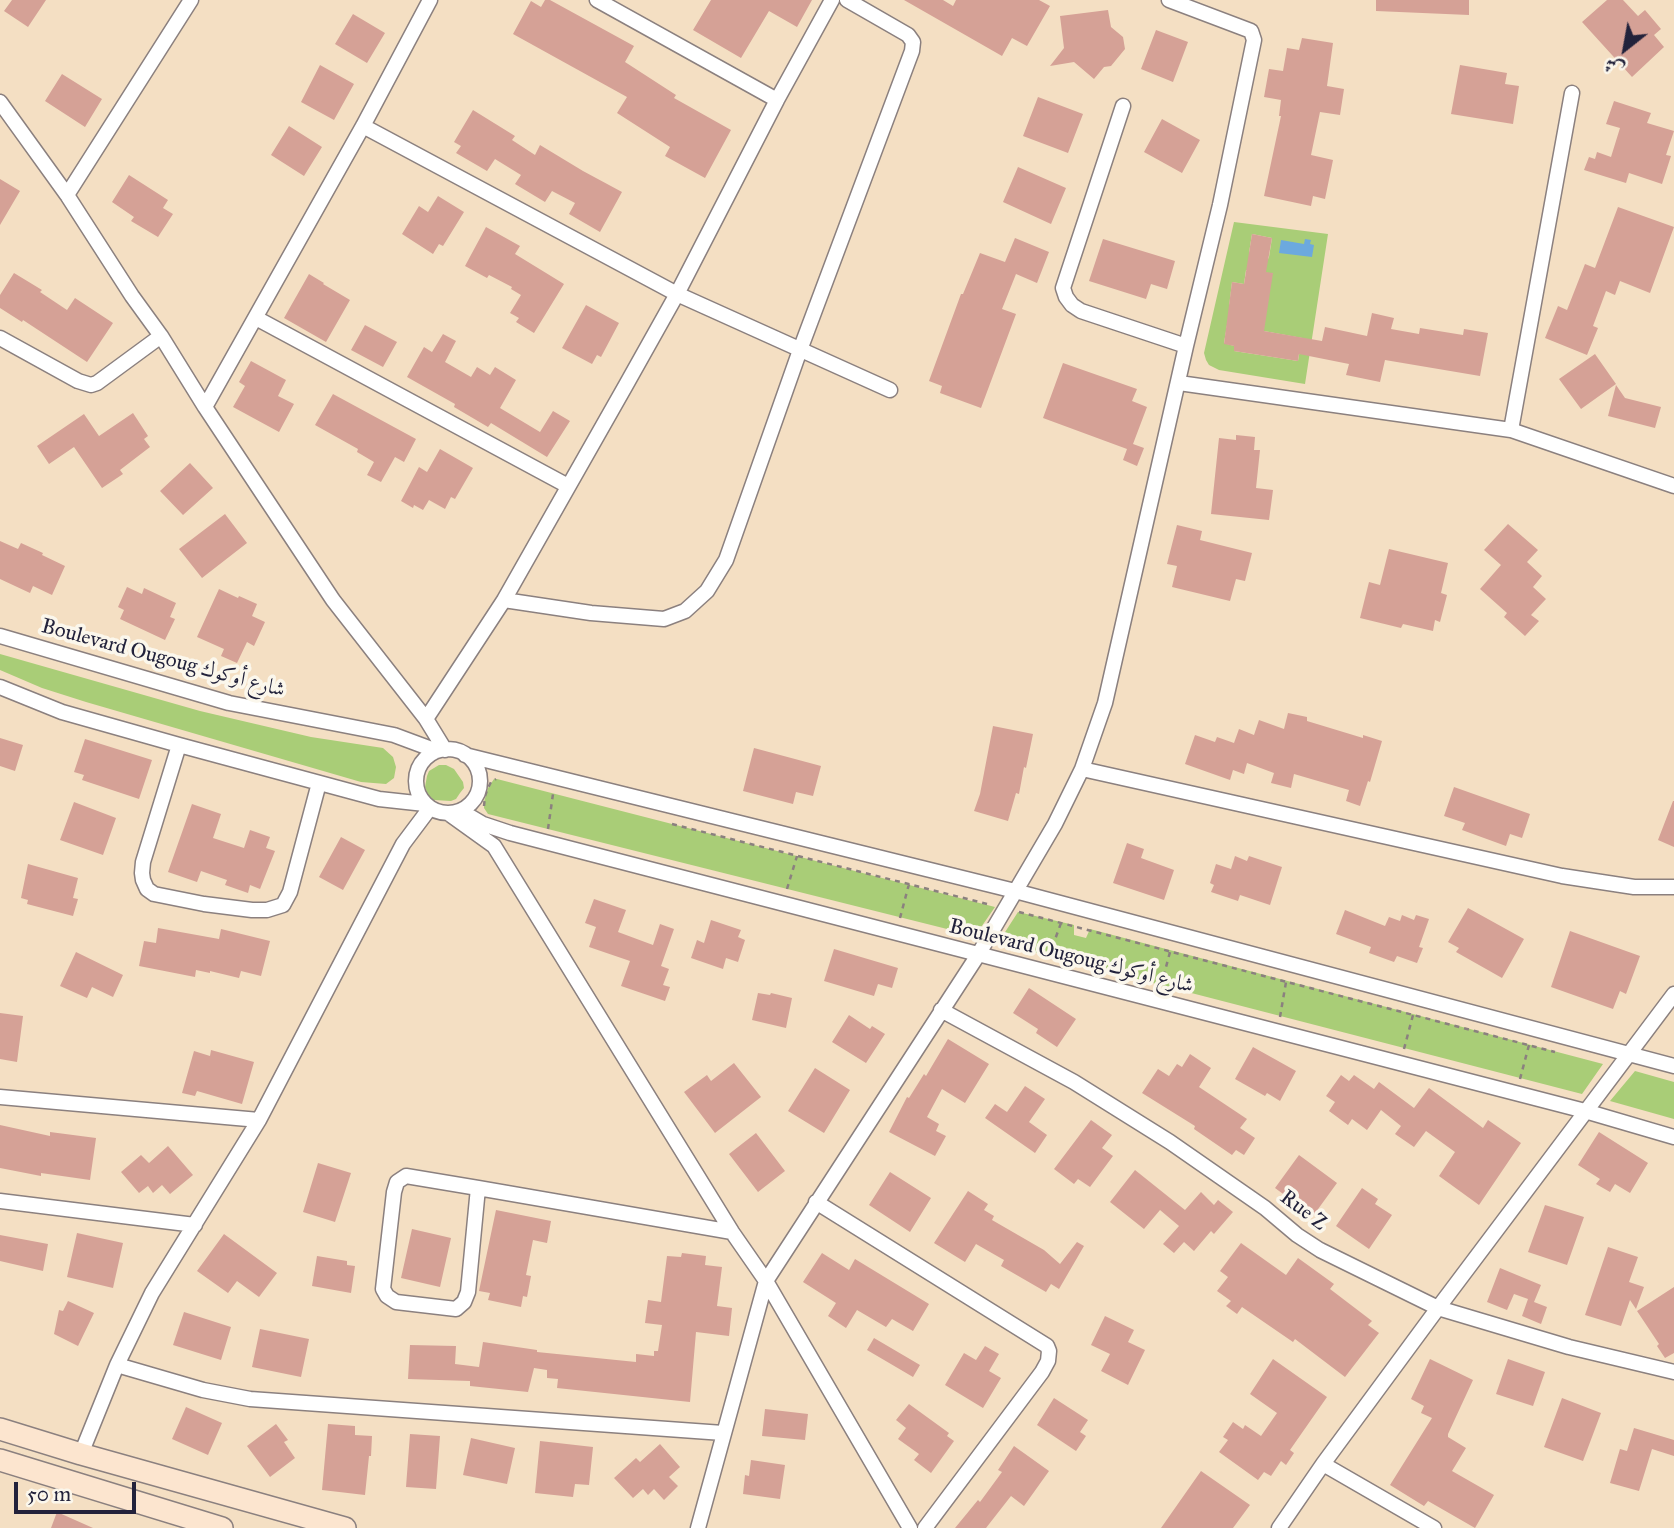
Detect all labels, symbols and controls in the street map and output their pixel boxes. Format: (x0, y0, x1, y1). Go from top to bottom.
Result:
north arrow (1590, 14, 1660, 84)
text: ش (1600, 53, 1628, 82)
street label: Boulevard Ougoug شارع أوكوك (38, 614, 288, 704)
street label: Boulevard Ougoug شارع أوكوك (946, 914, 1196, 1000)
street label: Rue Z (1275, 1185, 1331, 1237)
scale bar (18, 1468, 140, 1512)
text: 50 m (27, 1481, 71, 1507)

